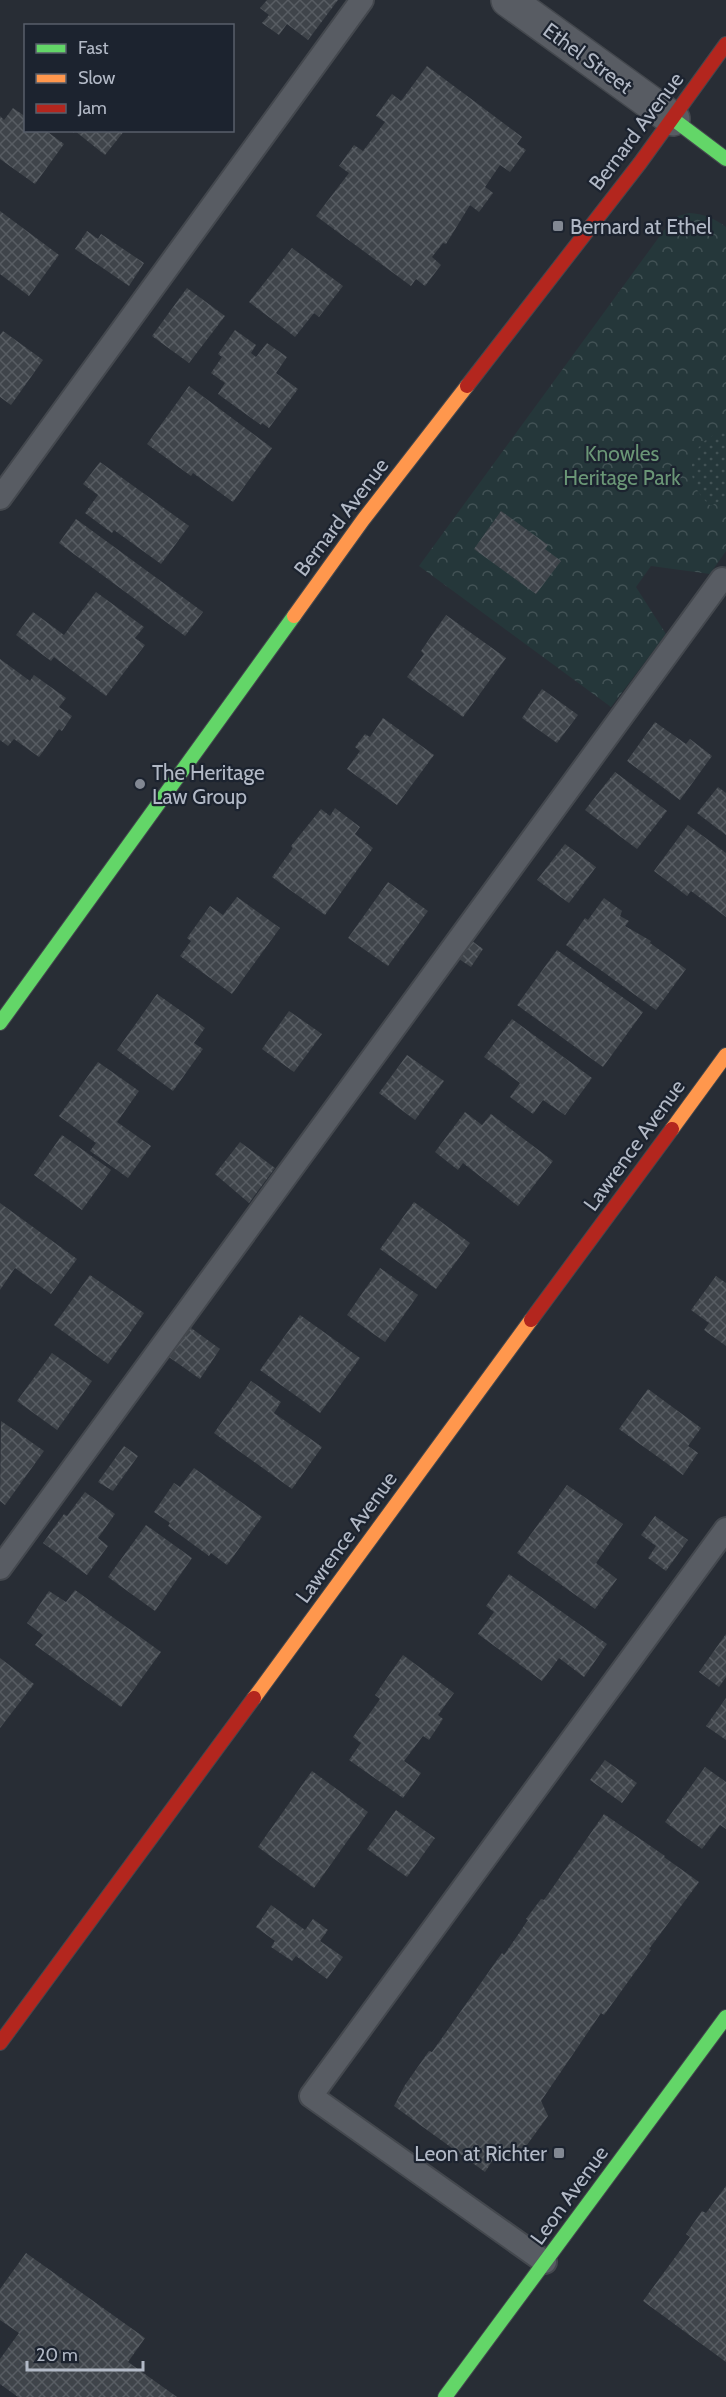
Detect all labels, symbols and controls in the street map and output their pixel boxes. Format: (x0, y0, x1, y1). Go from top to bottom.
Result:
street label: Ethel Street (539, 17, 637, 99)
legend (24, 24, 234, 132)
text: Fast (78, 37, 109, 59)
text: Slow (78, 67, 115, 89)
street label: Bernard Avenue (584, 67, 689, 195)
text: Jam (77, 97, 107, 119)
place label: Bernard at Ethel (570, 214, 712, 239)
marker: Bernard at Ethel (551, 219, 565, 233)
park label: Knowles Heritage Park (563, 441, 681, 490)
street label: Bernard Avenue (289, 453, 394, 581)
place label: The Heritage Law Group (152, 760, 265, 809)
marker: The Heritage Law Group (133, 777, 147, 791)
street label: Lawrence Avenue (578, 1074, 690, 1215)
street label: Lawrence Avenue (290, 1466, 402, 1607)
place label: Leon at Richter (414, 2141, 547, 2166)
street label: Leon Avenue (525, 2141, 613, 2249)
marker: Leon at Richter (552, 2146, 566, 2160)
scale bar (27, 2334, 142, 2372)
text: 20 m (36, 2344, 78, 2366)

